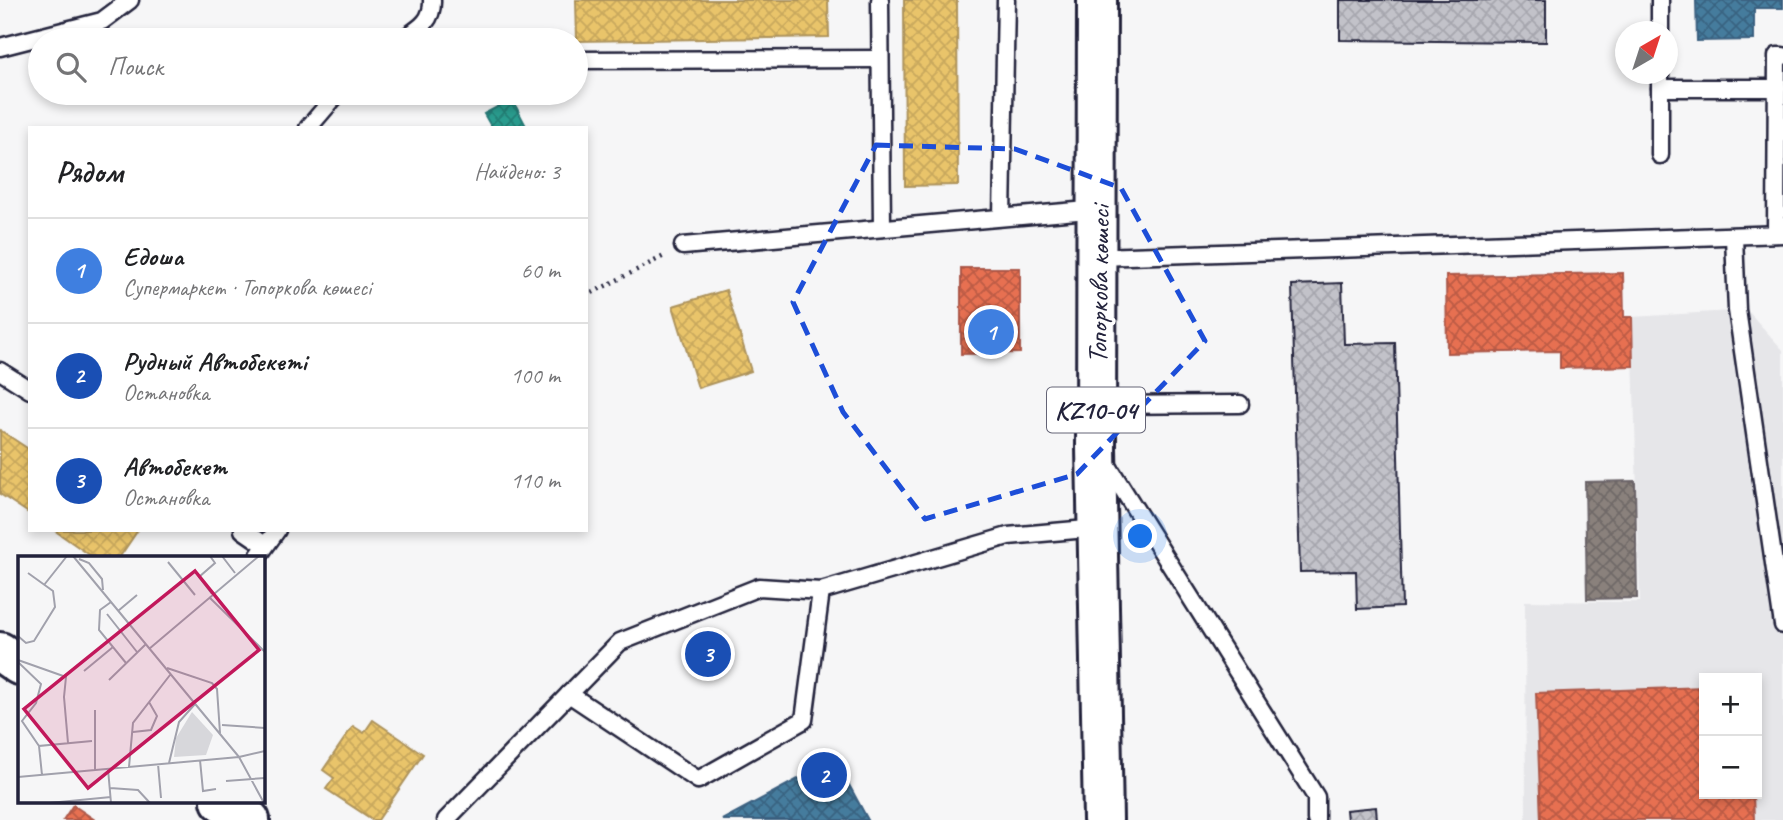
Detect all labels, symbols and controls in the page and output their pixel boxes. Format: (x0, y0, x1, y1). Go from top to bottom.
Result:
north arrow (1615, 21, 1678, 84)
search box (28, 28, 588, 105)
icon: search (52, 48, 90, 86)
text: Поиск (108, 50, 163, 83)
text: Рядом (56, 153, 123, 191)
text: Найдено: 3 (474, 157, 560, 186)
street label: Топоркова көшесі (1080, 201, 1117, 364)
text: Едоша (123, 240, 184, 273)
text: 1 (74, 256, 84, 285)
text: 60 m (521, 256, 560, 285)
text: Супермаркет · Топоркова көшесі (123, 273, 371, 302)
pin: 1 (968, 306, 1014, 358)
text: Рудный Автобекеті (123, 345, 307, 378)
text: 2 (74, 361, 84, 390)
text: 100 m (511, 361, 560, 390)
text: Остановка (123, 378, 209, 407)
road number: KZ10-04 (1047, 388, 1145, 432)
text: Автобекет (123, 450, 227, 483)
text: 3 (74, 466, 84, 495)
text: 110 m (511, 466, 560, 495)
text: Остановка (123, 483, 209, 512)
your location (1123, 519, 1157, 553)
inset map (18, 556, 264, 802)
pin: 3 (685, 628, 731, 680)
map controls (1699, 673, 1762, 799)
button: + (1699, 673, 1762, 736)
button: − (1699, 736, 1762, 799)
pin: 2 (801, 749, 847, 801)

